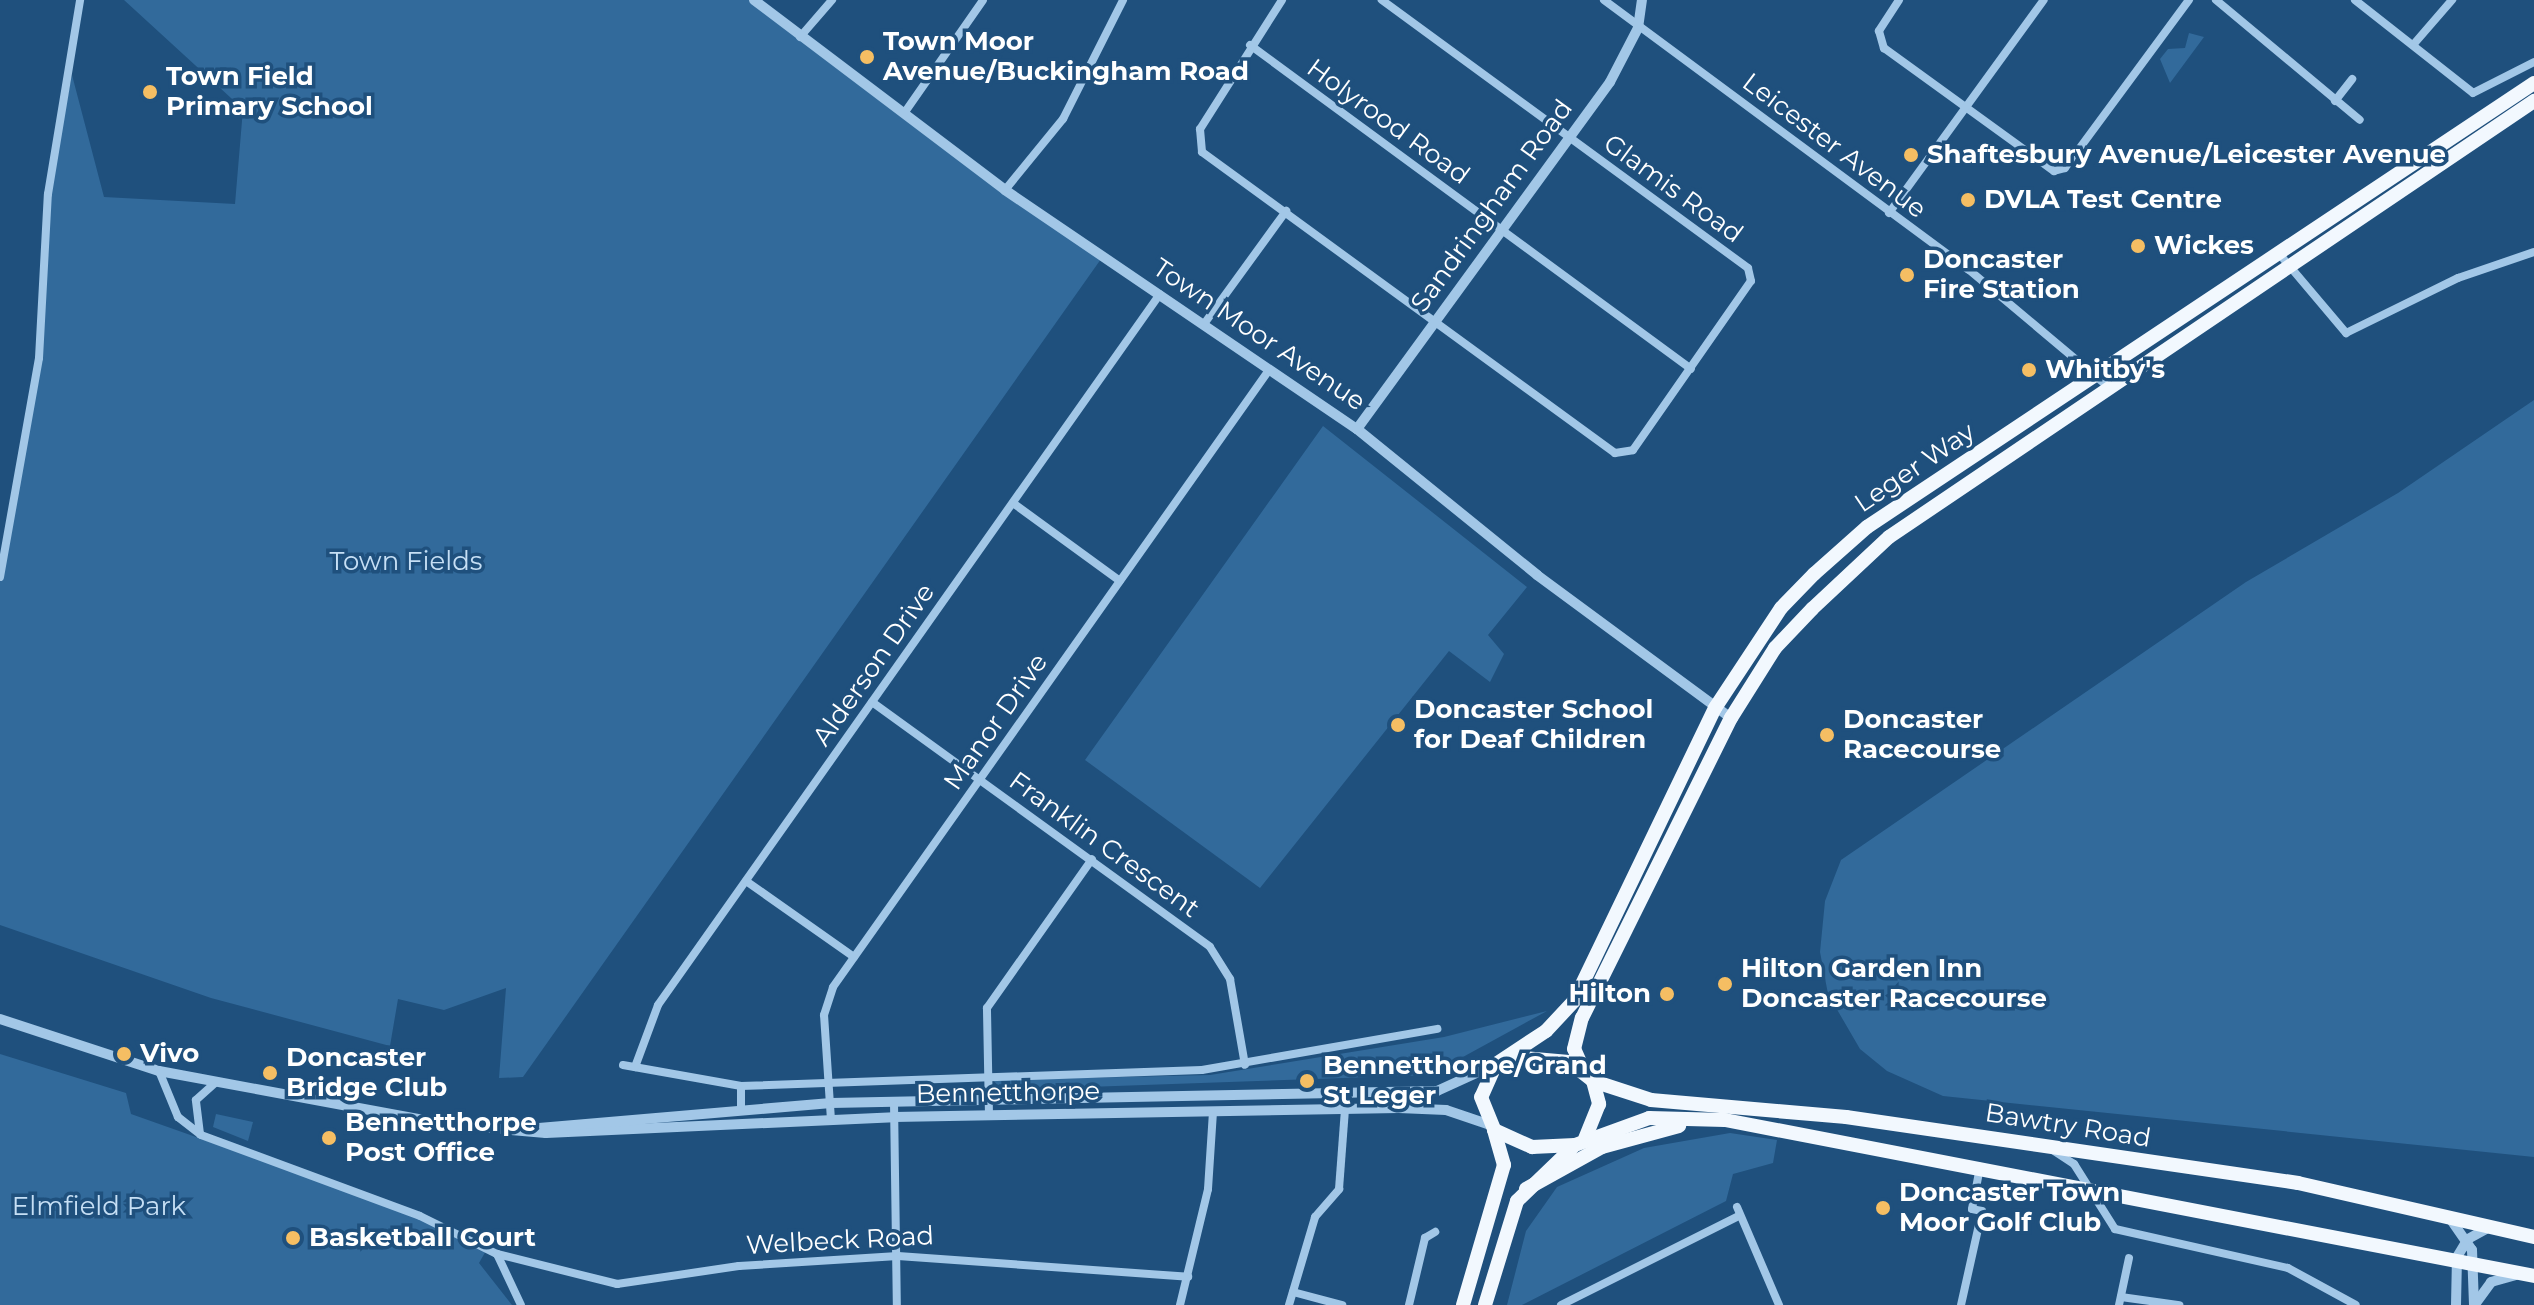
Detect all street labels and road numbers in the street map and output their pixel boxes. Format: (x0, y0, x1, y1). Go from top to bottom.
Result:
street label: Holyrood Road (1301, 53, 1475, 191)
street label: Leicester Avenue (1736, 67, 1932, 225)
street label: Sandringham Road (1405, 94, 1579, 318)
street label: Glamis Road (1597, 128, 1749, 250)
street label: Town Moor Avenue (1147, 252, 1371, 418)
street label: Leger Way (1849, 416, 1981, 520)
street label: Alderson Drive (806, 578, 942, 752)
street label: Manor Drive (938, 648, 1054, 796)
street label: Franklin Crescent (1003, 765, 1205, 925)
street label: Bennetthorpe (916, 1076, 1100, 1110)
street label: Bawtry Road (1983, 1097, 2153, 1155)
street label: Welbeck Road (745, 1220, 935, 1262)

